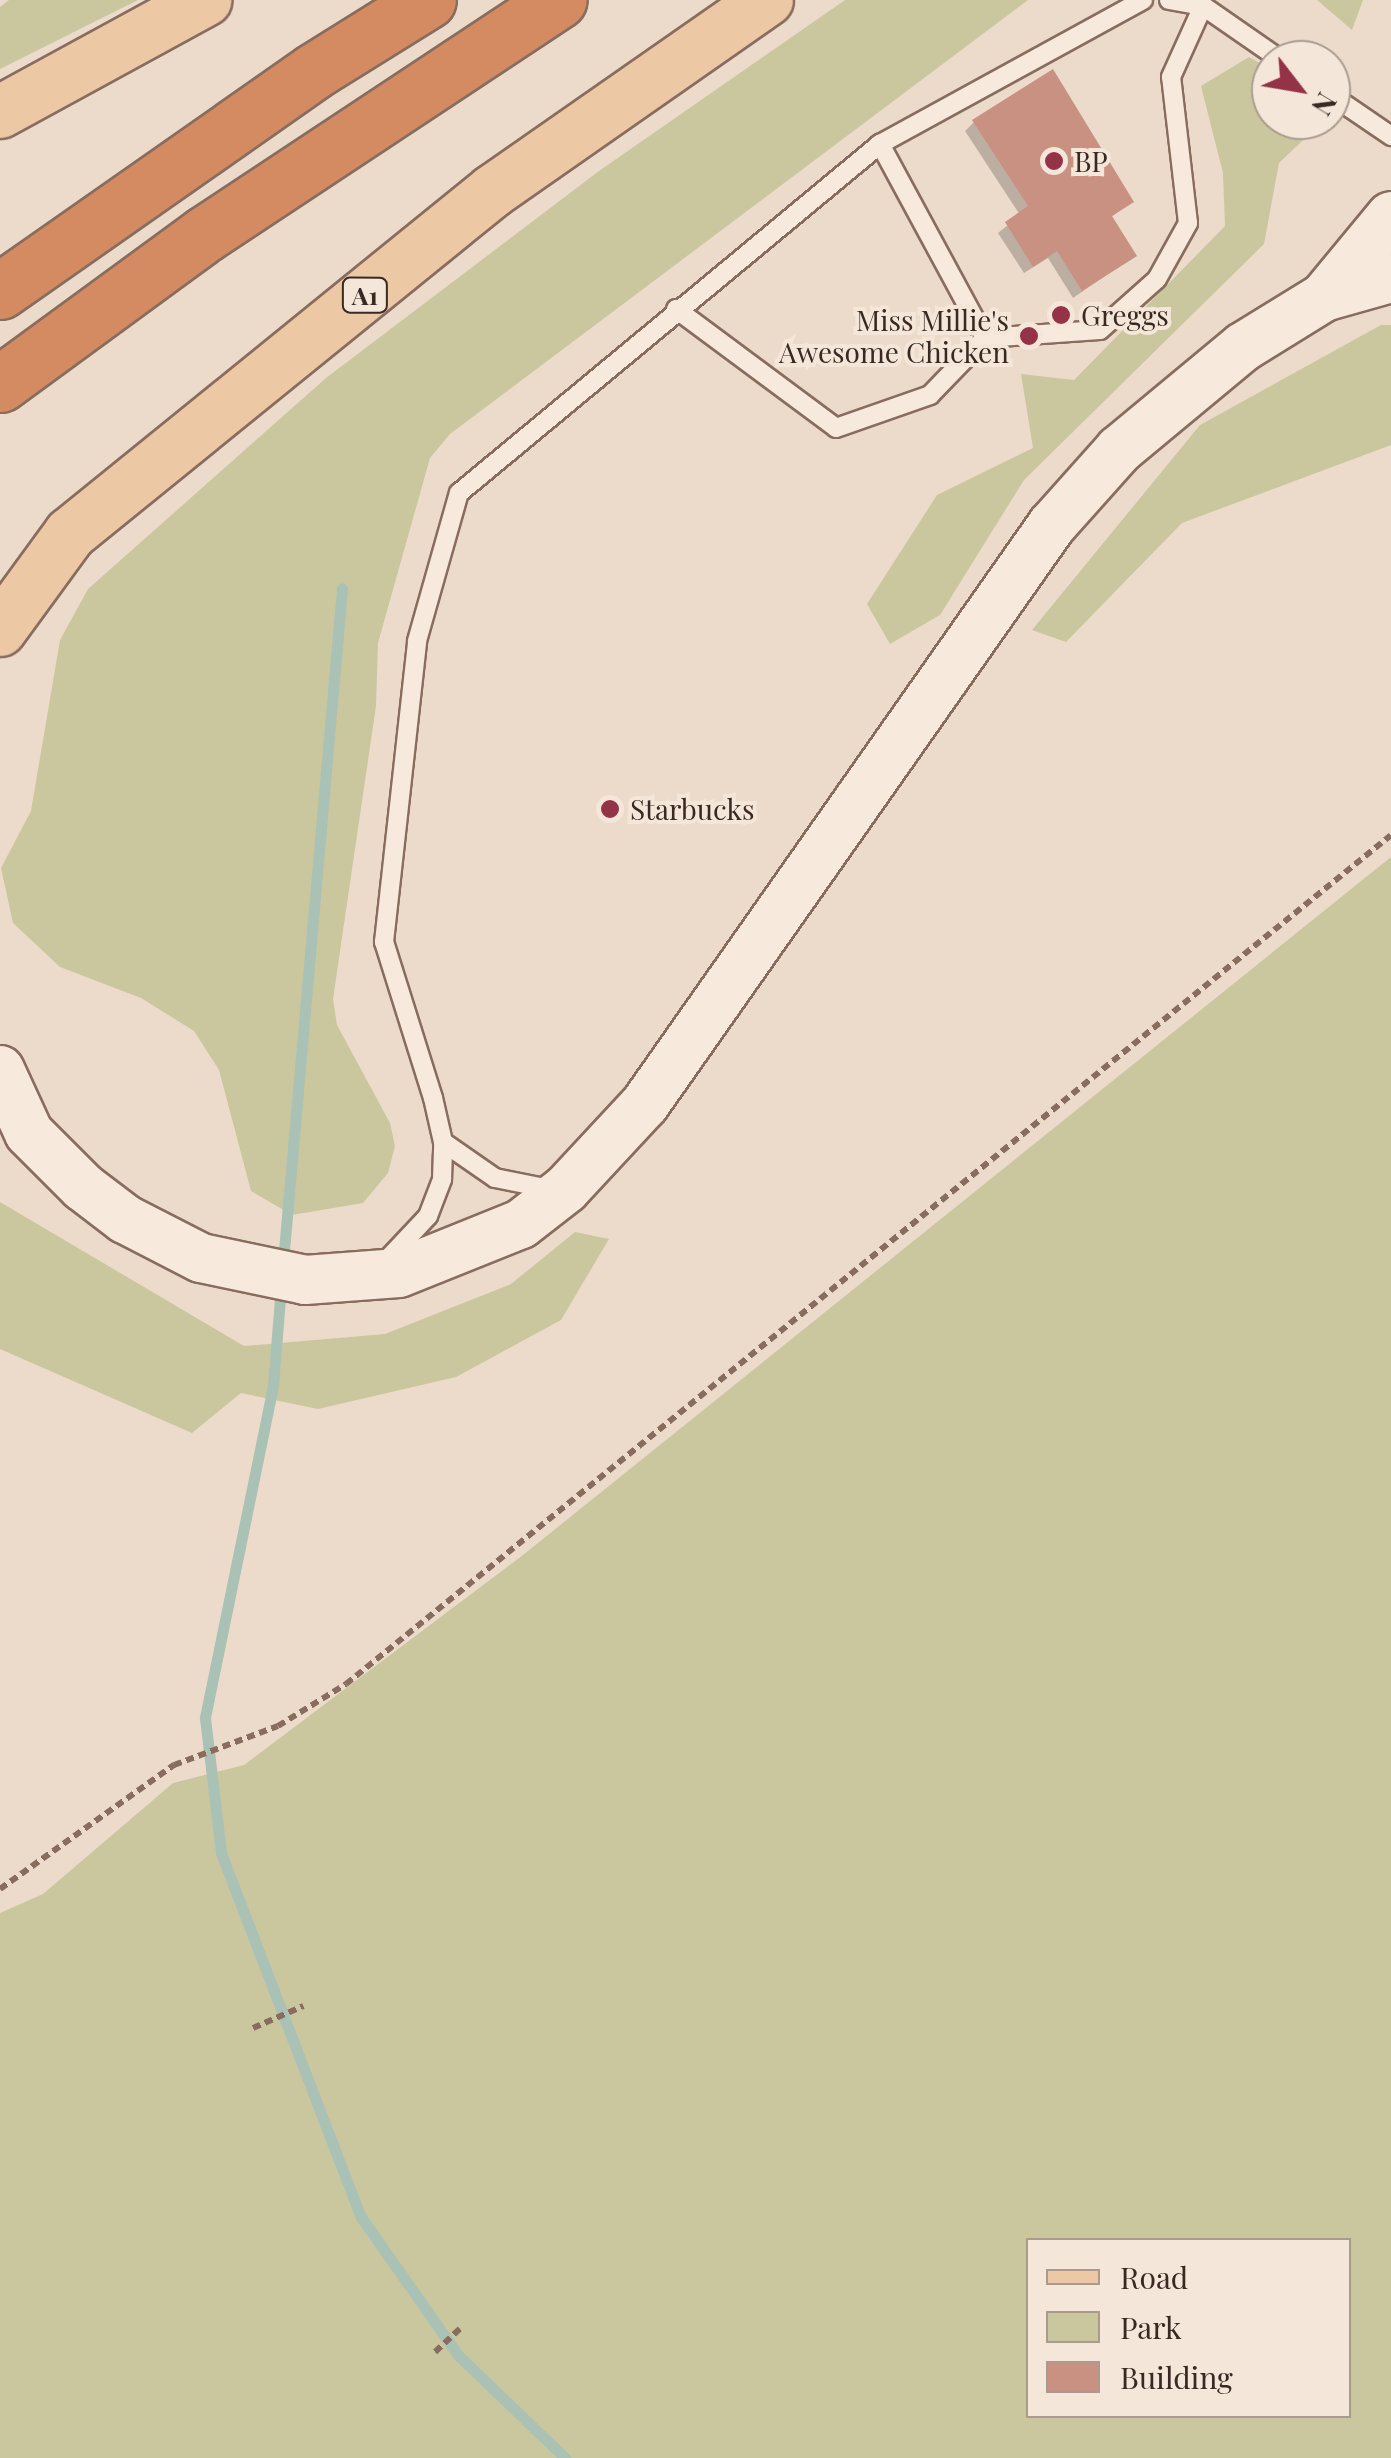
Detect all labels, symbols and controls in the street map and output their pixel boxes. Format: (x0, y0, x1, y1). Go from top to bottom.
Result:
north arrow (1251, 40, 1351, 140)
text: N (1304, 86, 1346, 123)
place label: BP (1074, 144, 1108, 178)
marker: BP (1043, 150, 1065, 172)
road number: A1 (340, 275, 390, 315)
place label: Greggs (1081, 298, 1169, 332)
place label: Miss Millie's Awesome Chicken (779, 303, 1009, 369)
marker: Greggs (1050, 304, 1072, 326)
marker: Miss Millie's Awesome Chicken (1018, 325, 1040, 347)
place label: Starbucks (630, 792, 754, 826)
marker: Starbucks (599, 798, 621, 820)
legend (1026, 2238, 1351, 2418)
text: Road (1120, 2257, 1188, 2297)
text: Park (1120, 2307, 1182, 2347)
text: Building (1120, 2357, 1233, 2397)

